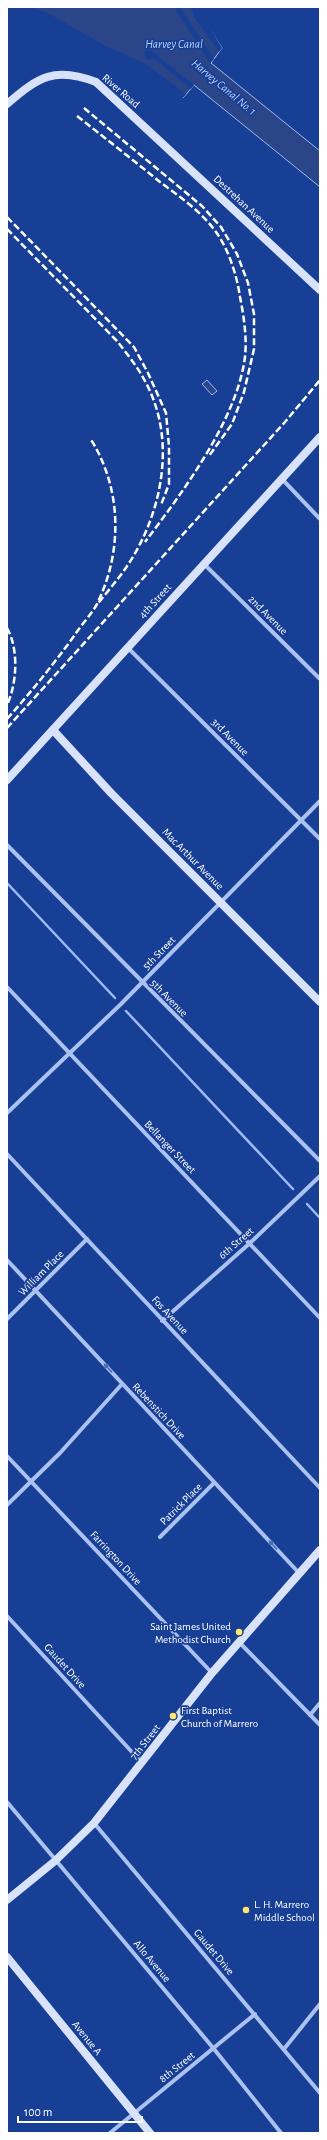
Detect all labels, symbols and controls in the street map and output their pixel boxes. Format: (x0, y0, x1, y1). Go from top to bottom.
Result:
water label: Harvey Canal (145, 38, 203, 50)
water label: Harvey Canal No. 1 (190, 57, 258, 117)
street label: River Road (100, 72, 142, 110)
street label: Destrehan Avenue (211, 173, 277, 235)
street label: 4th Street (137, 581, 174, 620)
street label: 2nd Avenue (246, 593, 290, 637)
street label: 3rd Avenue (209, 716, 251, 758)
street label: Mac Arthur Avenue (160, 826, 226, 892)
street label: 5th Street (141, 934, 178, 972)
street label: 5th Avenue (148, 977, 190, 1019)
street label: Bellanger Street (142, 1118, 198, 1176)
street label: 6th Street (217, 1225, 256, 1261)
street label: William Place (16, 1248, 66, 1298)
street label: Fos Avenue (150, 1294, 190, 1336)
one-way arrow (103, 1363, 112, 1374)
street label: Rebenstich Drive (130, 1381, 188, 1441)
street label: Patrick Place (158, 1481, 204, 1527)
street label: Farrington Drive (88, 1529, 144, 1587)
one-way arrow (268, 1540, 278, 1550)
place label: Saint James United Methodist Church (150, 1621, 231, 1645)
marker: Saint James United Methodist Church (234, 1627, 244, 1637)
street label: Gaudet Drive (42, 1641, 88, 1691)
place label: First Baptist Church of Marrero (181, 1705, 258, 1729)
marker: First Baptist Church of Marrero (168, 1711, 178, 1721)
street label: 7th Street (128, 1722, 162, 1762)
place label: L. H. Marrero Middle School (254, 1899, 315, 1923)
marker: L. H. Marrero Middle School (241, 1905, 251, 1915)
street label: Gaudet Drive (192, 1927, 236, 1977)
street label: Allo Avenue (131, 1938, 173, 1984)
street label: Avenue A (70, 2019, 104, 2058)
street label: 8th Street (157, 2049, 197, 2085)
scale bar (18, 2098, 142, 2124)
text: 100 m (24, 2106, 52, 2118)

